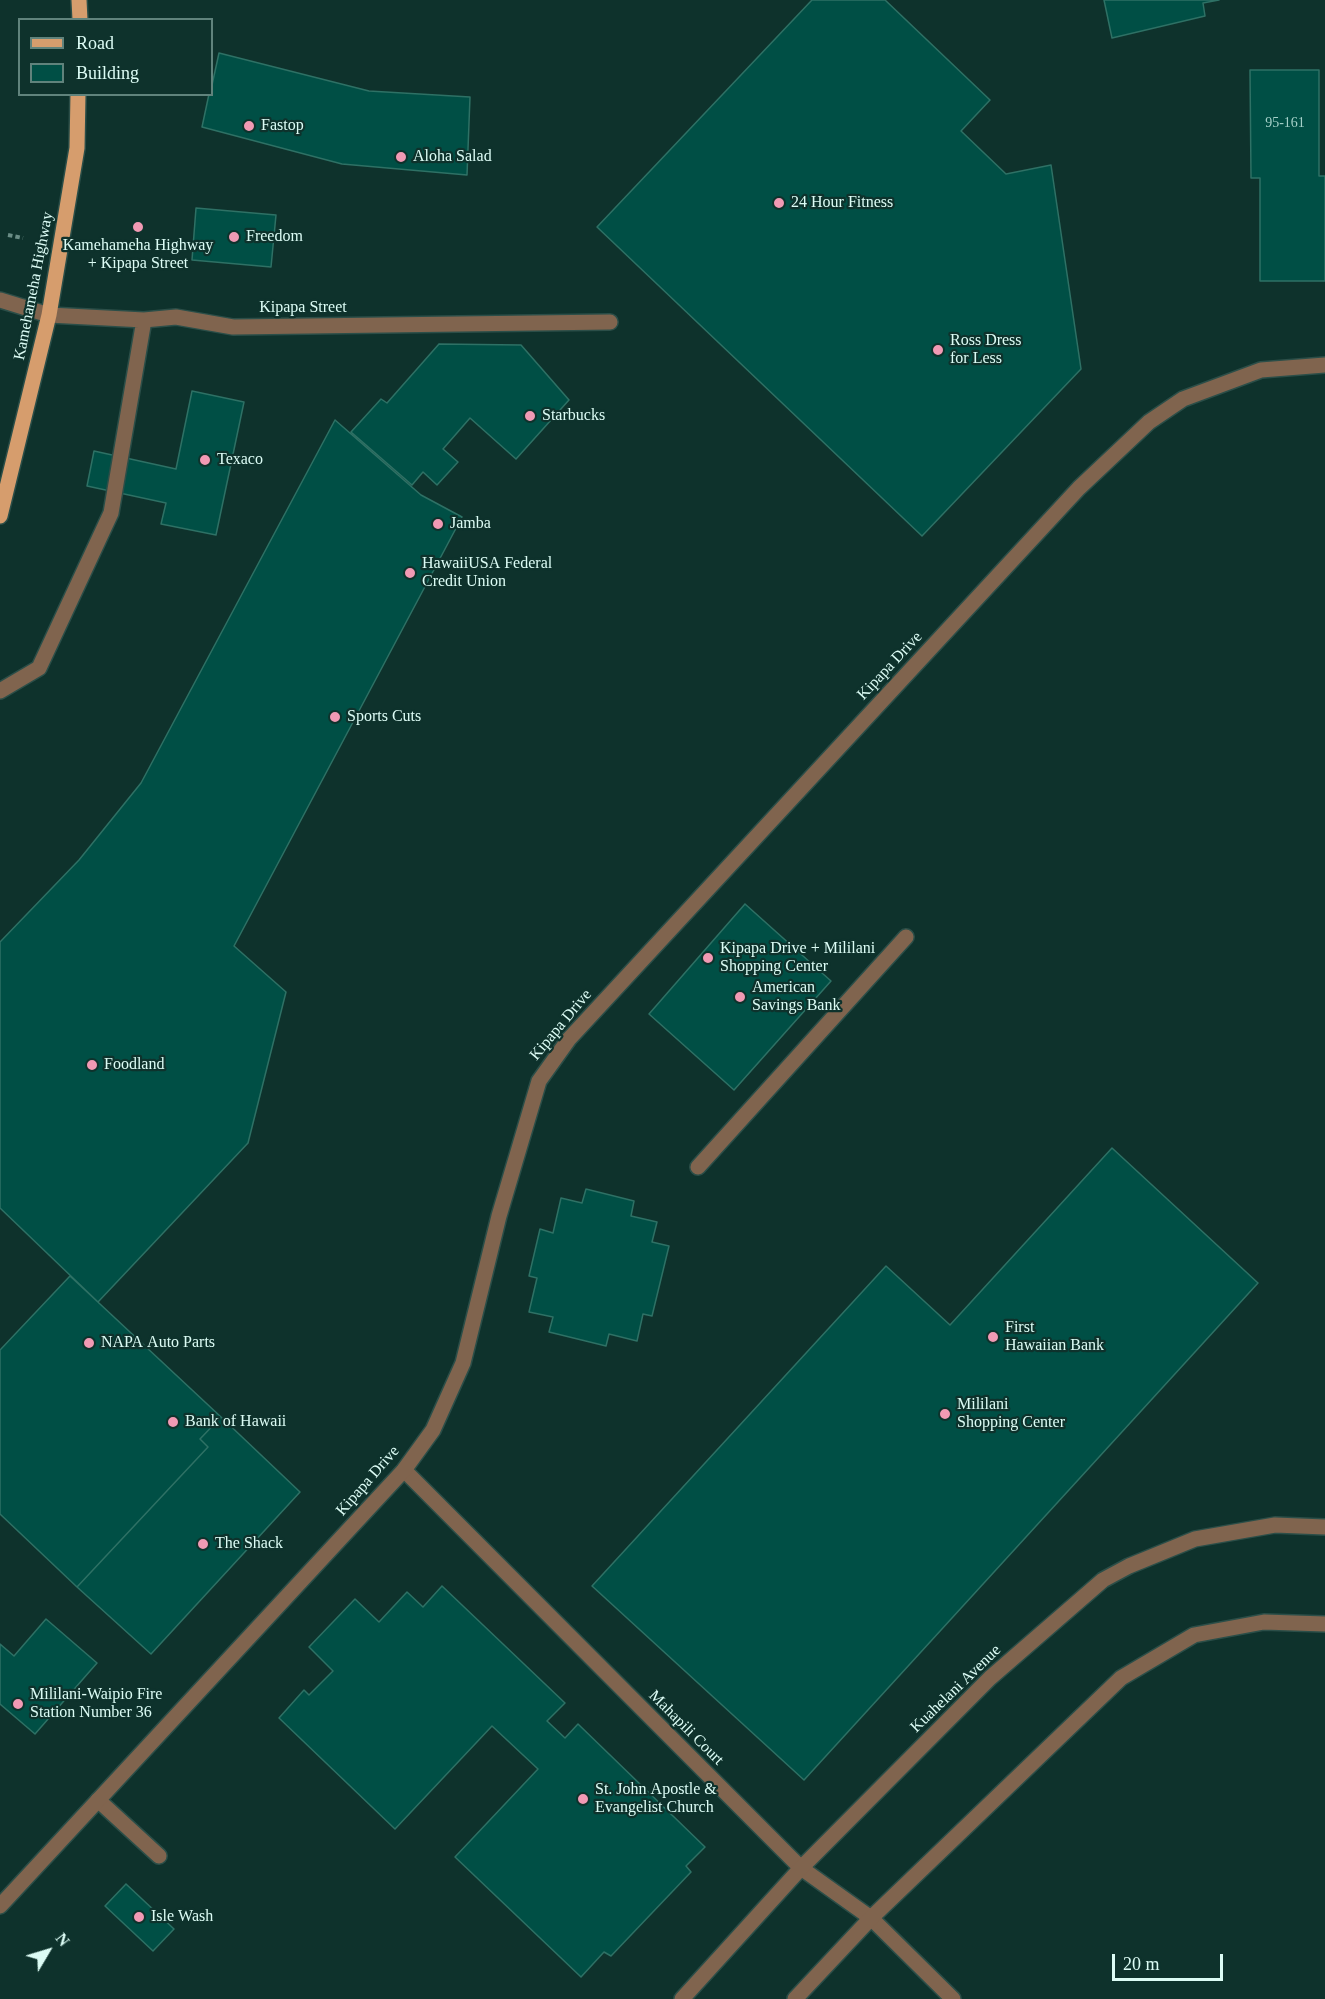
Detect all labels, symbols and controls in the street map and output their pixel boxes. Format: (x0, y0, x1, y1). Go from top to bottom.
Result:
legend (18, 18, 213, 96)
text: Road (76, 33, 114, 53)
text: Building (76, 63, 139, 83)
house number: 95-161 (1265, 115, 1305, 131)
place label: Fastop (261, 116, 304, 136)
marker: Fastop (242, 119, 256, 133)
place label: Aloha Salad (413, 147, 492, 167)
marker: Aloha Salad (394, 150, 408, 164)
place label: 24 Hour Fitness (791, 193, 893, 213)
marker: 24 Hour Fitness (772, 196, 786, 210)
street label: Kamehameha Highway (10, 210, 58, 362)
marker: Kamehameha Highway + Kipapa Street (131, 220, 145, 234)
place label: Freedom (246, 227, 303, 247)
marker: Freedom (227, 230, 241, 244)
place label: Kamehameha Highway + Kipapa Street (63, 236, 213, 274)
street label: Kipapa Street (259, 298, 347, 318)
place label: Ross Dress for Less (950, 331, 1022, 369)
marker: Ross Dress for Less (931, 343, 945, 357)
place label: Starbucks (542, 406, 605, 426)
marker: Starbucks (523, 409, 537, 423)
place label: Texaco (217, 450, 263, 470)
marker: Texaco (198, 453, 212, 467)
place label: Jamba (450, 514, 491, 534)
marker: Jamba (431, 517, 445, 531)
place label: HawaiiUSA Federal Credit Union (422, 554, 552, 592)
marker: HawaiiUSA Federal Credit Union (403, 566, 417, 580)
street label: Kipapa Drive (853, 628, 927, 704)
place label: Sports Cuts (347, 707, 421, 727)
marker: Sports Cuts (328, 710, 342, 724)
place label: Kipapa Drive + Mililani Shopping Center (720, 939, 875, 977)
marker: Kipapa Drive + Mililani Shopping Center (701, 951, 715, 965)
place label: American Savings Bank (752, 978, 840, 1016)
street label: Kipapa Drive (526, 986, 596, 1064)
marker: American Savings Bank (733, 990, 747, 1004)
place label: Foodland (104, 1055, 164, 1075)
marker: Foodland (85, 1058, 99, 1072)
place label: First Hawaiian Bank (1005, 1318, 1104, 1356)
marker: First Hawaiian Bank (986, 1330, 1000, 1344)
place label: NAPA Auto Parts (101, 1333, 215, 1353)
marker: NAPA Auto Parts (82, 1336, 96, 1350)
place label: Mililani Shopping Center (957, 1395, 1065, 1433)
marker: Mililani Shopping Center (938, 1407, 952, 1421)
place label: Bank of Hawaii (185, 1412, 286, 1432)
marker: Bank of Hawaii (166, 1415, 180, 1429)
street label: Kipapa Drive (332, 1442, 404, 1520)
place label: The Shack (215, 1534, 283, 1554)
marker: The Shack (196, 1537, 210, 1551)
street label: Kuahelani Avenue (907, 1641, 1005, 1737)
place label: Mililani-Waipio Fire Station Number 36 (30, 1685, 162, 1723)
street label: Mahapili Court (644, 1686, 728, 1770)
marker: Mililani-Waipio Fire Station Number 36 (11, 1697, 25, 1711)
place label: St. John Apostle & Evangelist Church (595, 1780, 717, 1818)
marker: St. John Apostle & Evangelist Church (576, 1792, 590, 1806)
place label: Isle Wash (151, 1907, 213, 1927)
marker: Isle Wash (132, 1910, 146, 1924)
north arrow (18, 1921, 78, 1981)
text: N (52, 1930, 73, 1949)
scale bar (1115, 1942, 1226, 1980)
text: 20 m (1123, 1954, 1160, 1974)

